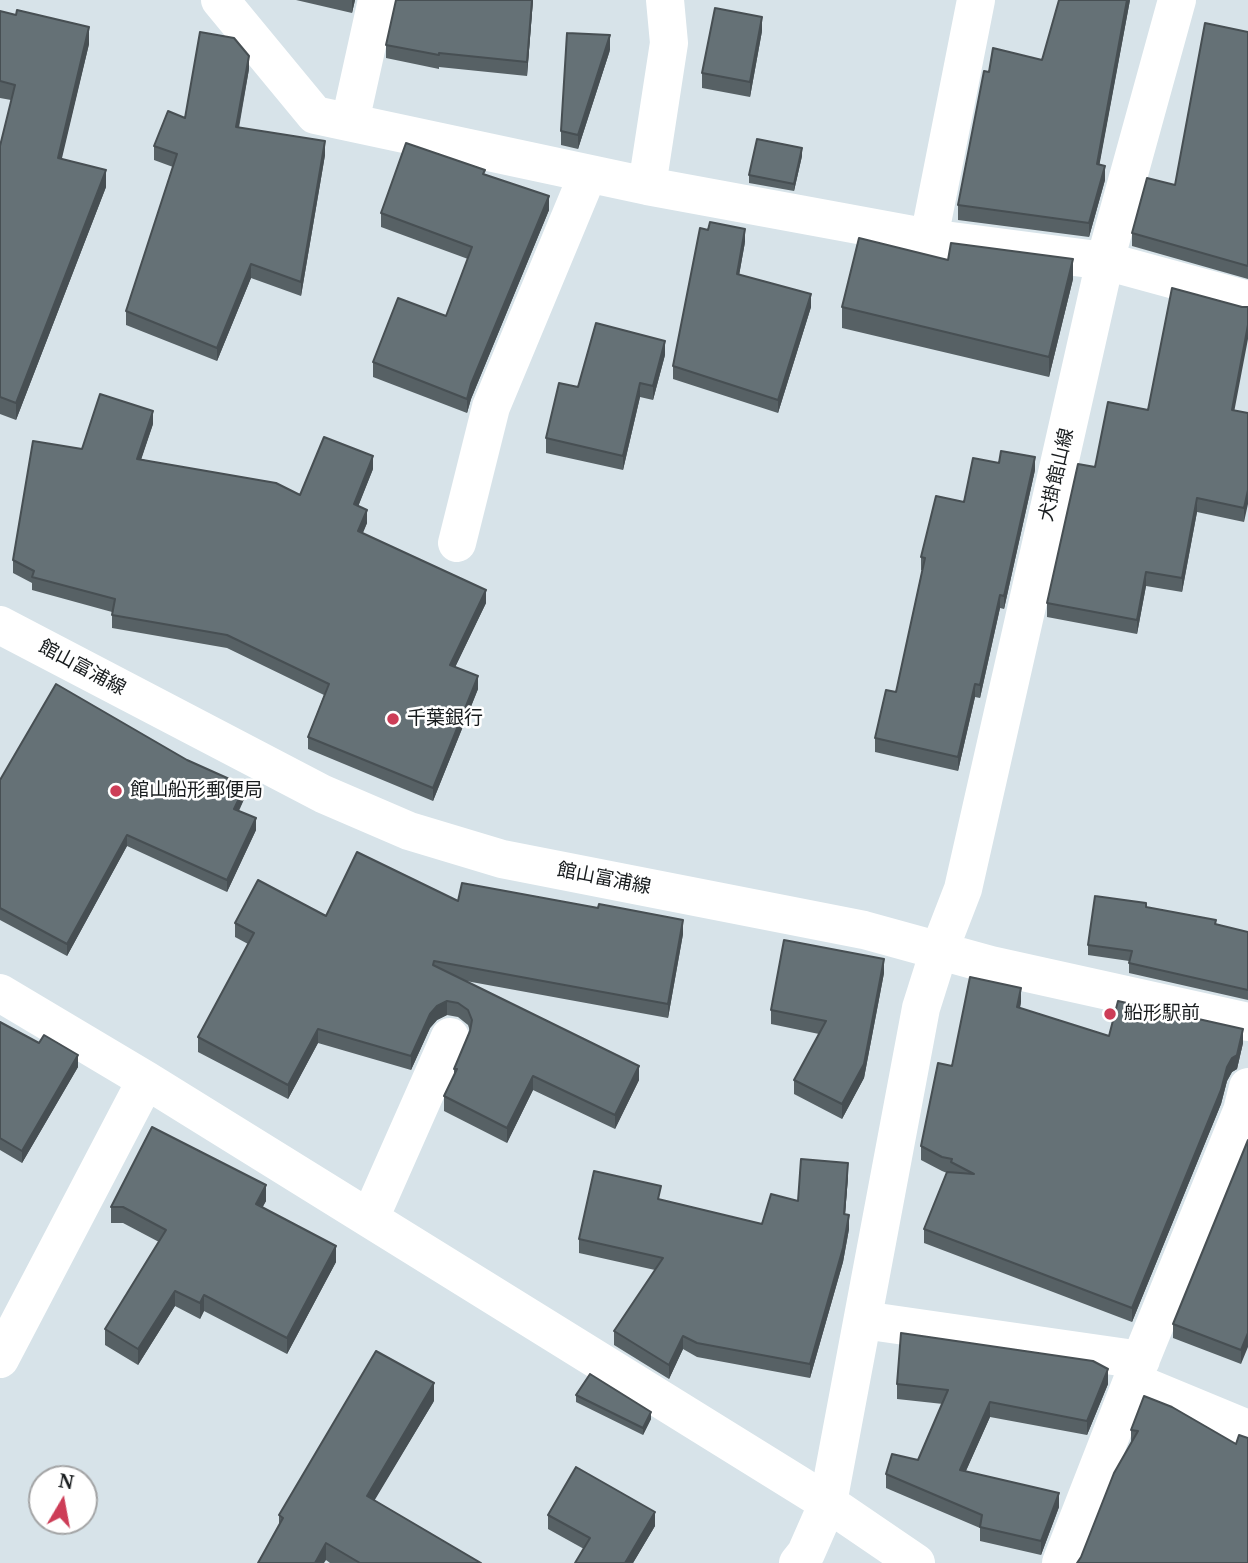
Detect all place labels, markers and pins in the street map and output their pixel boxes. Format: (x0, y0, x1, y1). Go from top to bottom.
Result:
place label: 千葉銀行 (407, 708, 483, 730)
marker: 千葉銀行 (385, 711, 401, 727)
place label: 館山船形郵便局 (130, 780, 263, 802)
marker: 館山船形郵便局 (108, 783, 124, 799)
place label: 船形駅前 (1124, 1003, 1200, 1025)
marker: 船形駅前 (1102, 1006, 1118, 1022)

